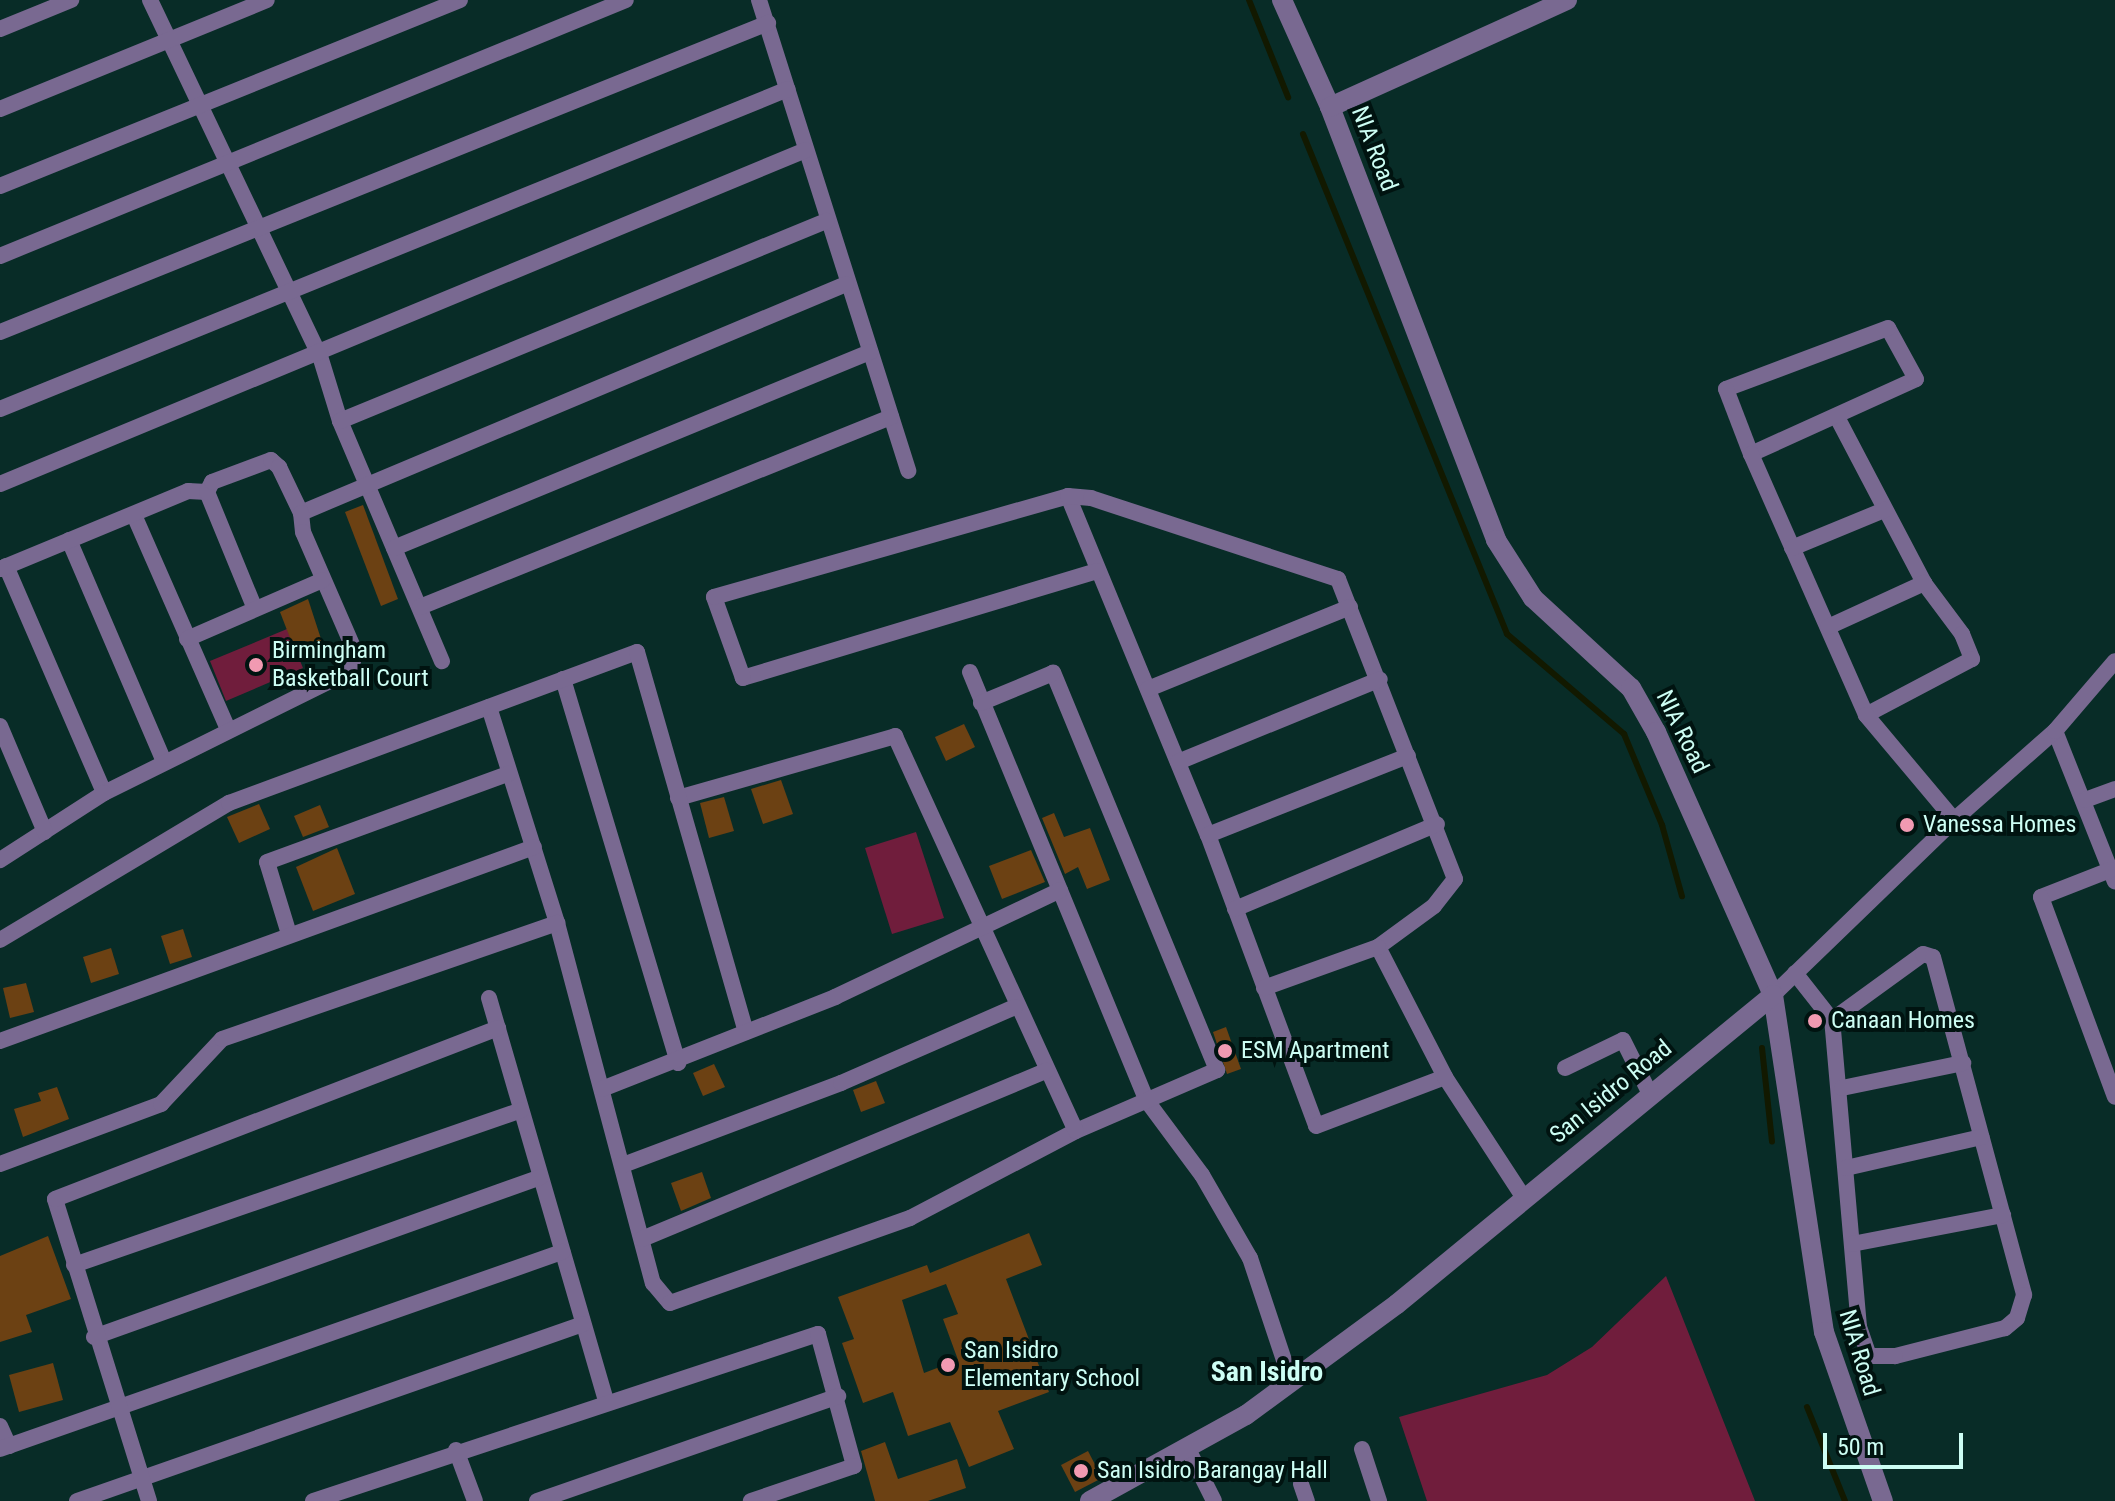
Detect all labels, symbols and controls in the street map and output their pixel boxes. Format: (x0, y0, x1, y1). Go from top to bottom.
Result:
street label: NIA Road (1345, 102, 1403, 196)
place label: Birmingham Basketball Court (272, 637, 429, 693)
marker: Birmingham Basketball Court (247, 656, 265, 674)
street label: NIA Road (1650, 686, 1714, 778)
place label: Vanessa Homes (1923, 811, 2076, 839)
marker: Vanessa Homes (1898, 816, 1916, 834)
place label: Canaan Homes (1831, 1007, 1975, 1035)
marker: Canaan Homes (1806, 1012, 1824, 1030)
street label: San Isidro Road (1544, 1034, 1678, 1150)
place label: ESM Apartment (1241, 1037, 1389, 1065)
marker: ESM Apartment (1216, 1042, 1234, 1060)
street label: NIA Road (1832, 1306, 1886, 1400)
place label: San Isidro Elementary School (964, 1337, 1140, 1393)
district label: San Isidro (1211, 1355, 1323, 1389)
marker: San Isidro Elementary School (939, 1356, 957, 1374)
scale bar (1827, 1417, 1967, 1467)
text: 50 m (1837, 1433, 1884, 1461)
place label: San Isidro Barangay Hall (1097, 1457, 1328, 1485)
marker: San Isidro Barangay Hall (1072, 1462, 1090, 1480)

